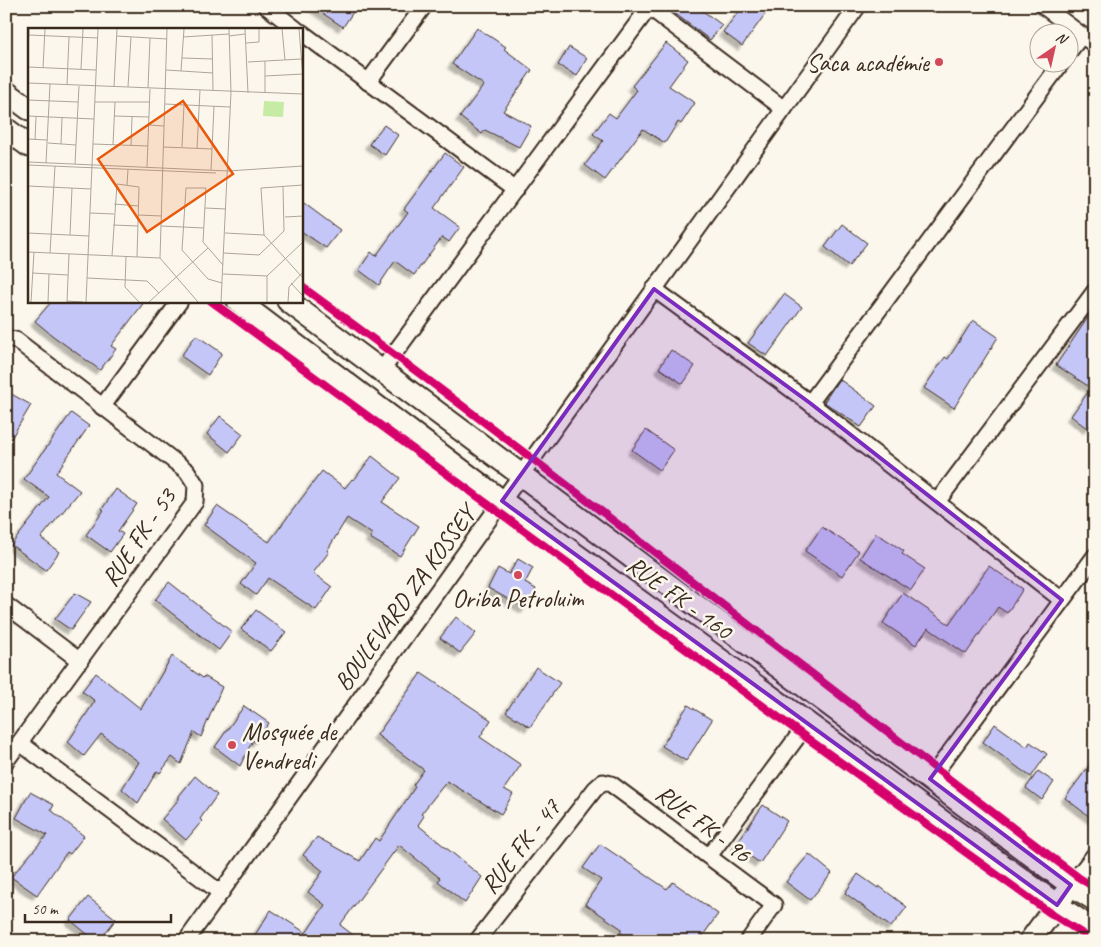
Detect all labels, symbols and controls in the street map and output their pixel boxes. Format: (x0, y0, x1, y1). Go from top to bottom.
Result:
north arrow (1028, 22, 1078, 72)
inset map (28, 28, 302, 302)
text: N (1053, 28, 1071, 48)
place label: Saca académie (807, 47, 931, 79)
marker: Saca académie (933, 56, 945, 68)
street label: RUE FK - 53 (94, 481, 184, 593)
street label: BOULEVARD ZA KOSSEY (327, 496, 485, 697)
street label: RUE FK - 160 (620, 549, 740, 648)
marker: Oriba Petroluim (512, 569, 524, 581)
place label: Oriba Petroluim (452, 583, 585, 615)
place label: Mosquée de Vendredi (242, 716, 338, 777)
marker: Mosquée de Vendredi (226, 739, 238, 751)
street label: RUE FK - 96 (649, 777, 758, 871)
street label: RUE FK - 47 (474, 791, 569, 900)
scale bar (25, 892, 171, 924)
text: 50 m (32, 900, 59, 919)

